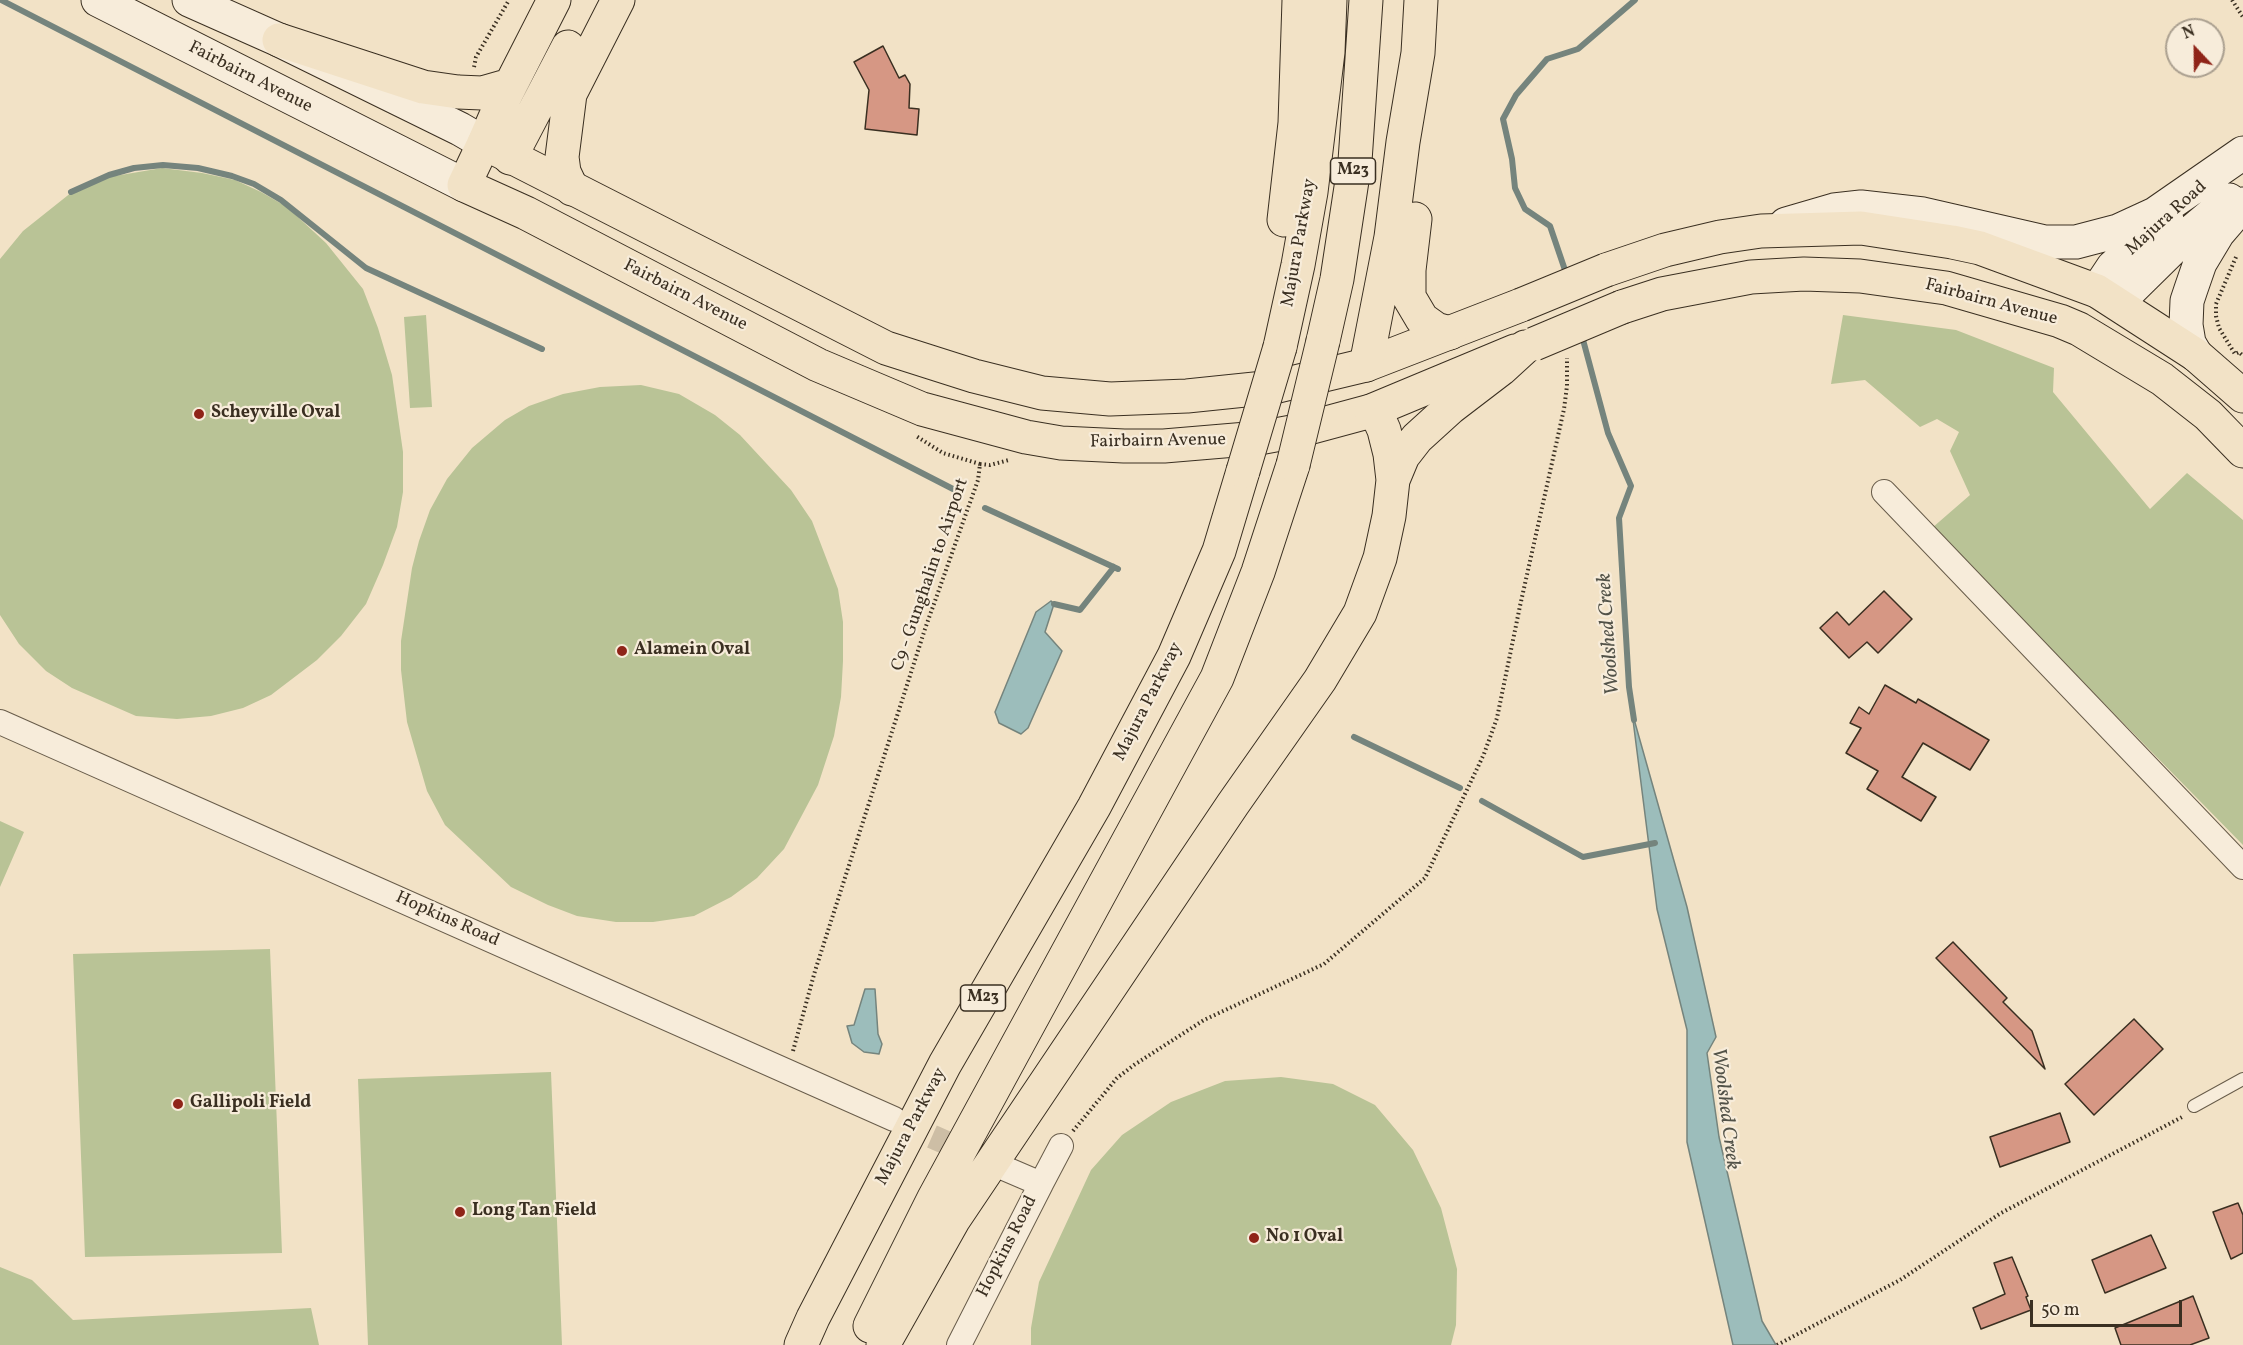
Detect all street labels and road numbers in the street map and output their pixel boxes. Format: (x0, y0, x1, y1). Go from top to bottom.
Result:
street label: Fairbairn Avenue (184, 37, 316, 119)
road number: M23 (1330, 158, 1376, 184)
street label: Majura Parkway (1278, 177, 1322, 309)
street label: Majura Road (2122, 177, 2212, 261)
street label: Fairbairn Avenue (619, 255, 751, 337)
street label: Fairbairn Avenue (1922, 275, 2060, 331)
street label: Fairbairn Avenue (1090, 430, 1226, 454)
street label: C9 - Gunghalin to Airport (888, 476, 974, 674)
street label: Majura Parkway (1110, 639, 1188, 765)
street label: Hopkins Road (392, 888, 502, 952)
road number: M23 (960, 985, 1006, 1011)
street label: Majura Parkway (872, 1065, 952, 1189)
street label: Hopkins Road (973, 1193, 1043, 1301)

